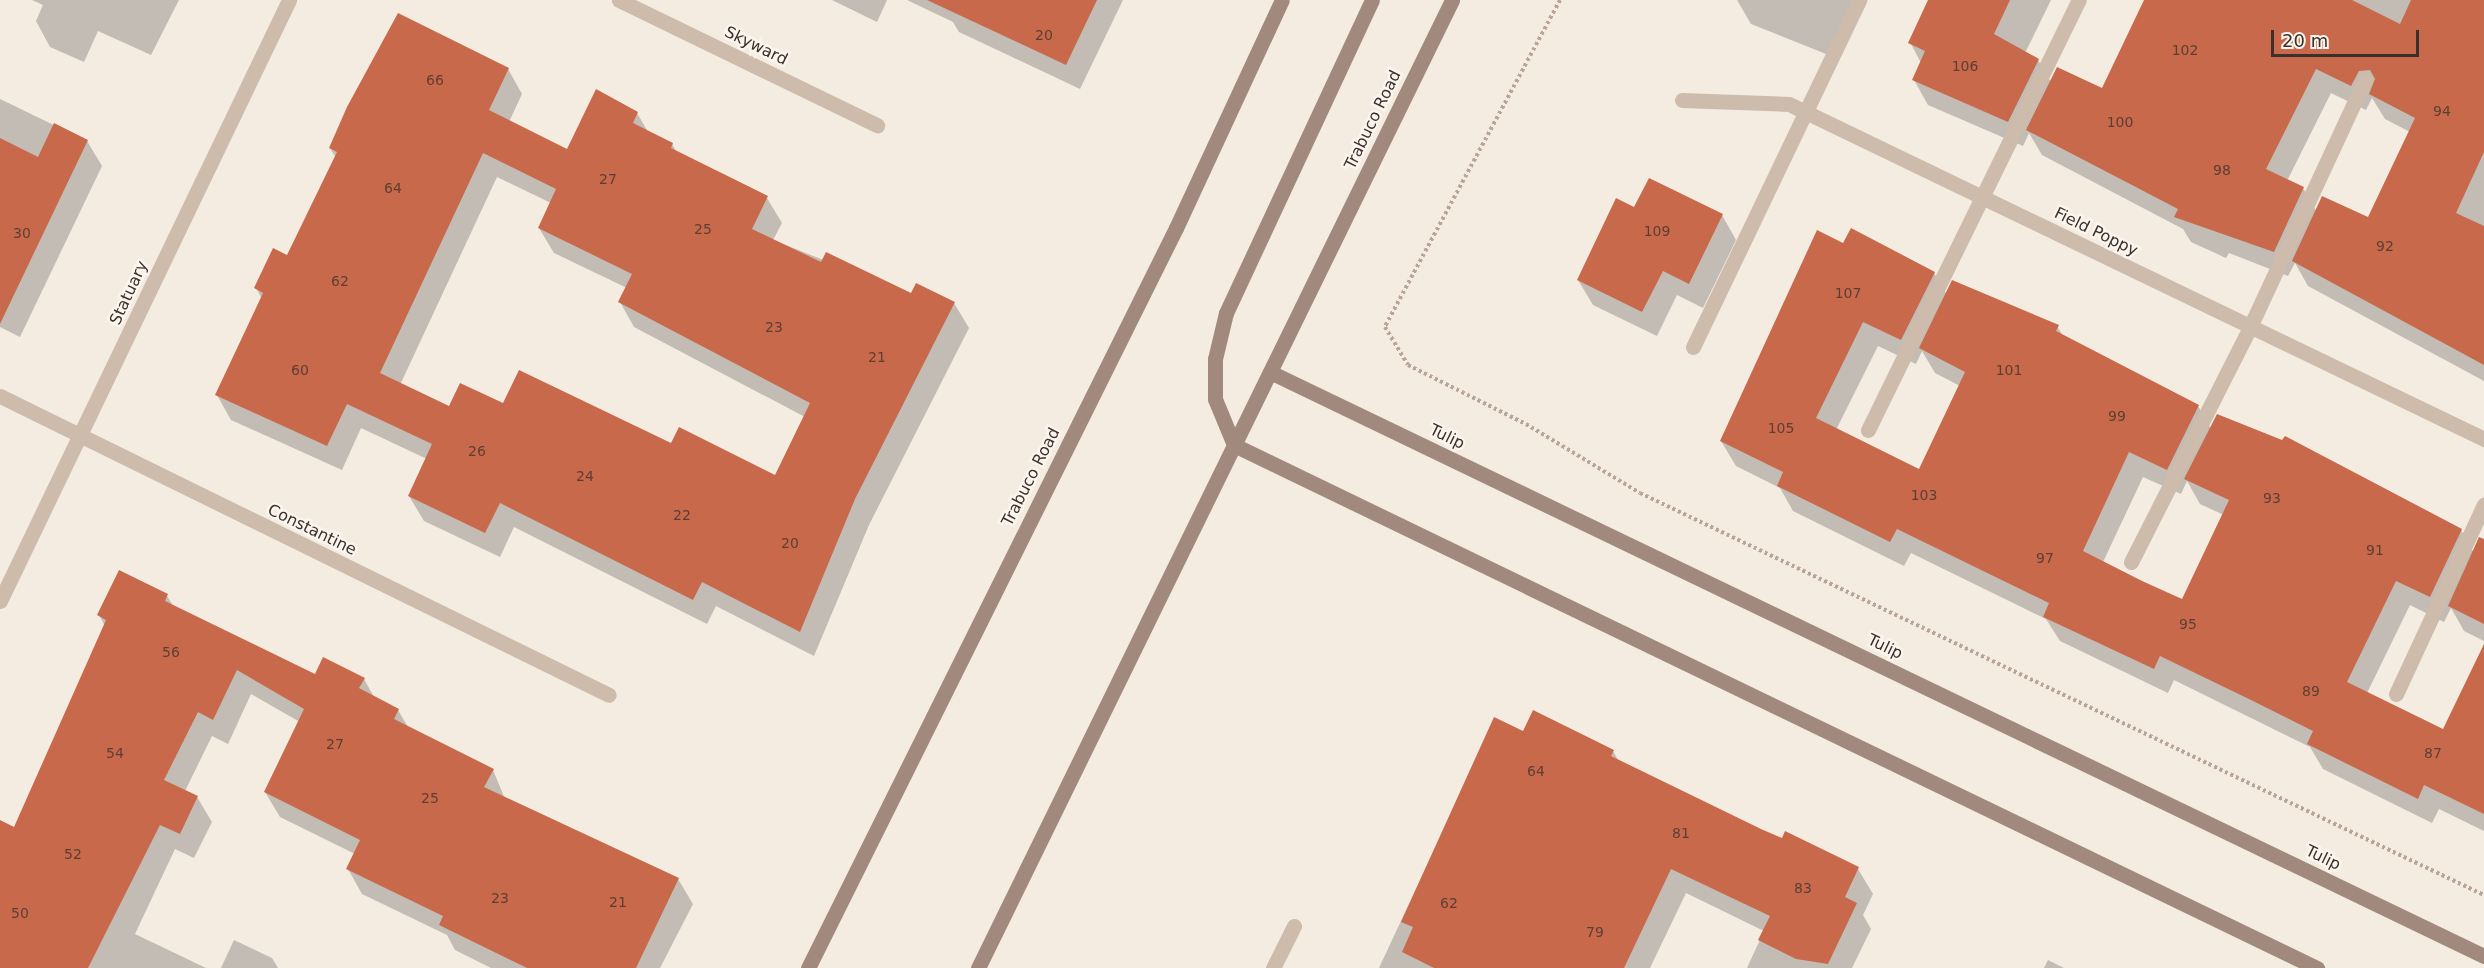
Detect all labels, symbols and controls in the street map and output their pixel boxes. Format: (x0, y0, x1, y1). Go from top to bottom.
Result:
scale bar (2274, 18, 2422, 56)
street label: Skyward (721, 23, 791, 69)
house number: 20 (1035, 27, 1053, 43)
text: 20 m (2282, 30, 2328, 51)
house number: 102 (2172, 42, 2198, 58)
house number: 106 (1952, 58, 1978, 74)
street label: Trabuco Road (1341, 67, 1405, 173)
house number: 66 (426, 72, 444, 88)
house number: 94 (2433, 103, 2451, 119)
house number: 100 (2107, 114, 2133, 130)
house number: 98 (2213, 162, 2231, 178)
house number: 27 (599, 171, 617, 187)
house number: 64 (384, 180, 402, 196)
street label: Field Poppy (2051, 203, 2141, 261)
house number: 25 (694, 221, 712, 237)
house number: 109 (1644, 223, 1670, 239)
house number: 30 (13, 225, 31, 241)
house number: 92 (2376, 238, 2394, 254)
street label: Statuary (106, 258, 152, 328)
house number: 62 (331, 273, 349, 289)
house number: 107 (1835, 285, 1861, 301)
house number: 23 (765, 319, 783, 335)
house number: 21 (868, 349, 886, 365)
house number: 60 (291, 362, 309, 378)
house number: 101 (1996, 362, 2022, 378)
house number: 99 (2108, 408, 2126, 424)
street label: Tulip (1426, 420, 1468, 454)
house number: 105 (1768, 420, 1794, 436)
street label: Trabuco Road (998, 425, 1064, 529)
house number: 26 (468, 443, 486, 459)
house number: 24 (576, 468, 594, 484)
house number: 103 (1911, 487, 1937, 503)
house number: 93 (2263, 490, 2281, 506)
street label: Constantine (264, 500, 360, 560)
house number: 22 (673, 507, 691, 523)
house number: 20 (781, 535, 799, 551)
house number: 91 (2366, 542, 2384, 558)
house number: 97 (2036, 550, 2054, 566)
house number: 95 (2179, 616, 2197, 632)
street label: Tulip (1864, 630, 1906, 664)
house number: 56 (162, 644, 180, 660)
house number: 89 (2302, 683, 2320, 699)
house number: 27 (326, 736, 344, 752)
house number: 54 (106, 745, 124, 761)
house number: 87 (2424, 745, 2442, 761)
house number: 64 (1527, 763, 1545, 779)
house number: 25 (421, 790, 439, 806)
house number: 81 (1672, 825, 1690, 841)
street label: Tulip (2302, 841, 2344, 875)
house number: 52 (64, 846, 82, 862)
house number: 83 (1794, 880, 1812, 896)
house number: 23 (491, 890, 509, 906)
house number: 21 (609, 894, 627, 910)
house number: 62 (1440, 895, 1458, 911)
house number: 50 (11, 905, 29, 921)
house number: 79 (1586, 924, 1604, 940)

